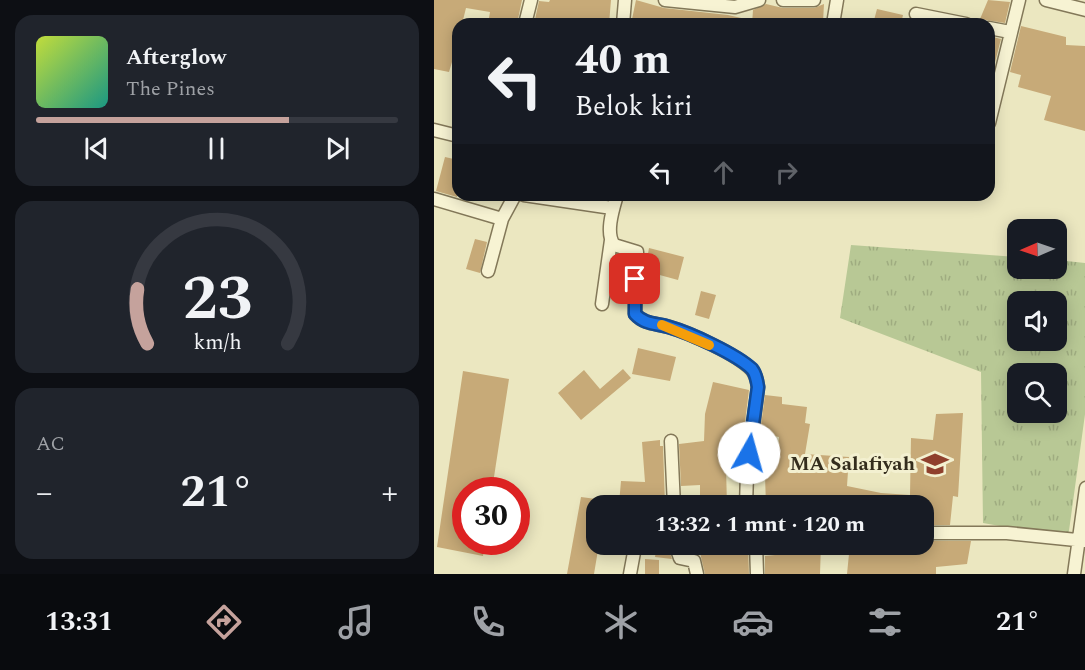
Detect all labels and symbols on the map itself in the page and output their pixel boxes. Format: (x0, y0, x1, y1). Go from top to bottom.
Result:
north arrow (1007, 219, 1067, 279)
pin (609, 253, 660, 304)
position arrow (717, 421, 781, 485)
place label: MA Salafiyah (790, 449, 915, 479)
school or university icon: MA Salafiyah (920, 449, 950, 479)
speed limit sign: 30 (452, 477, 530, 555)

